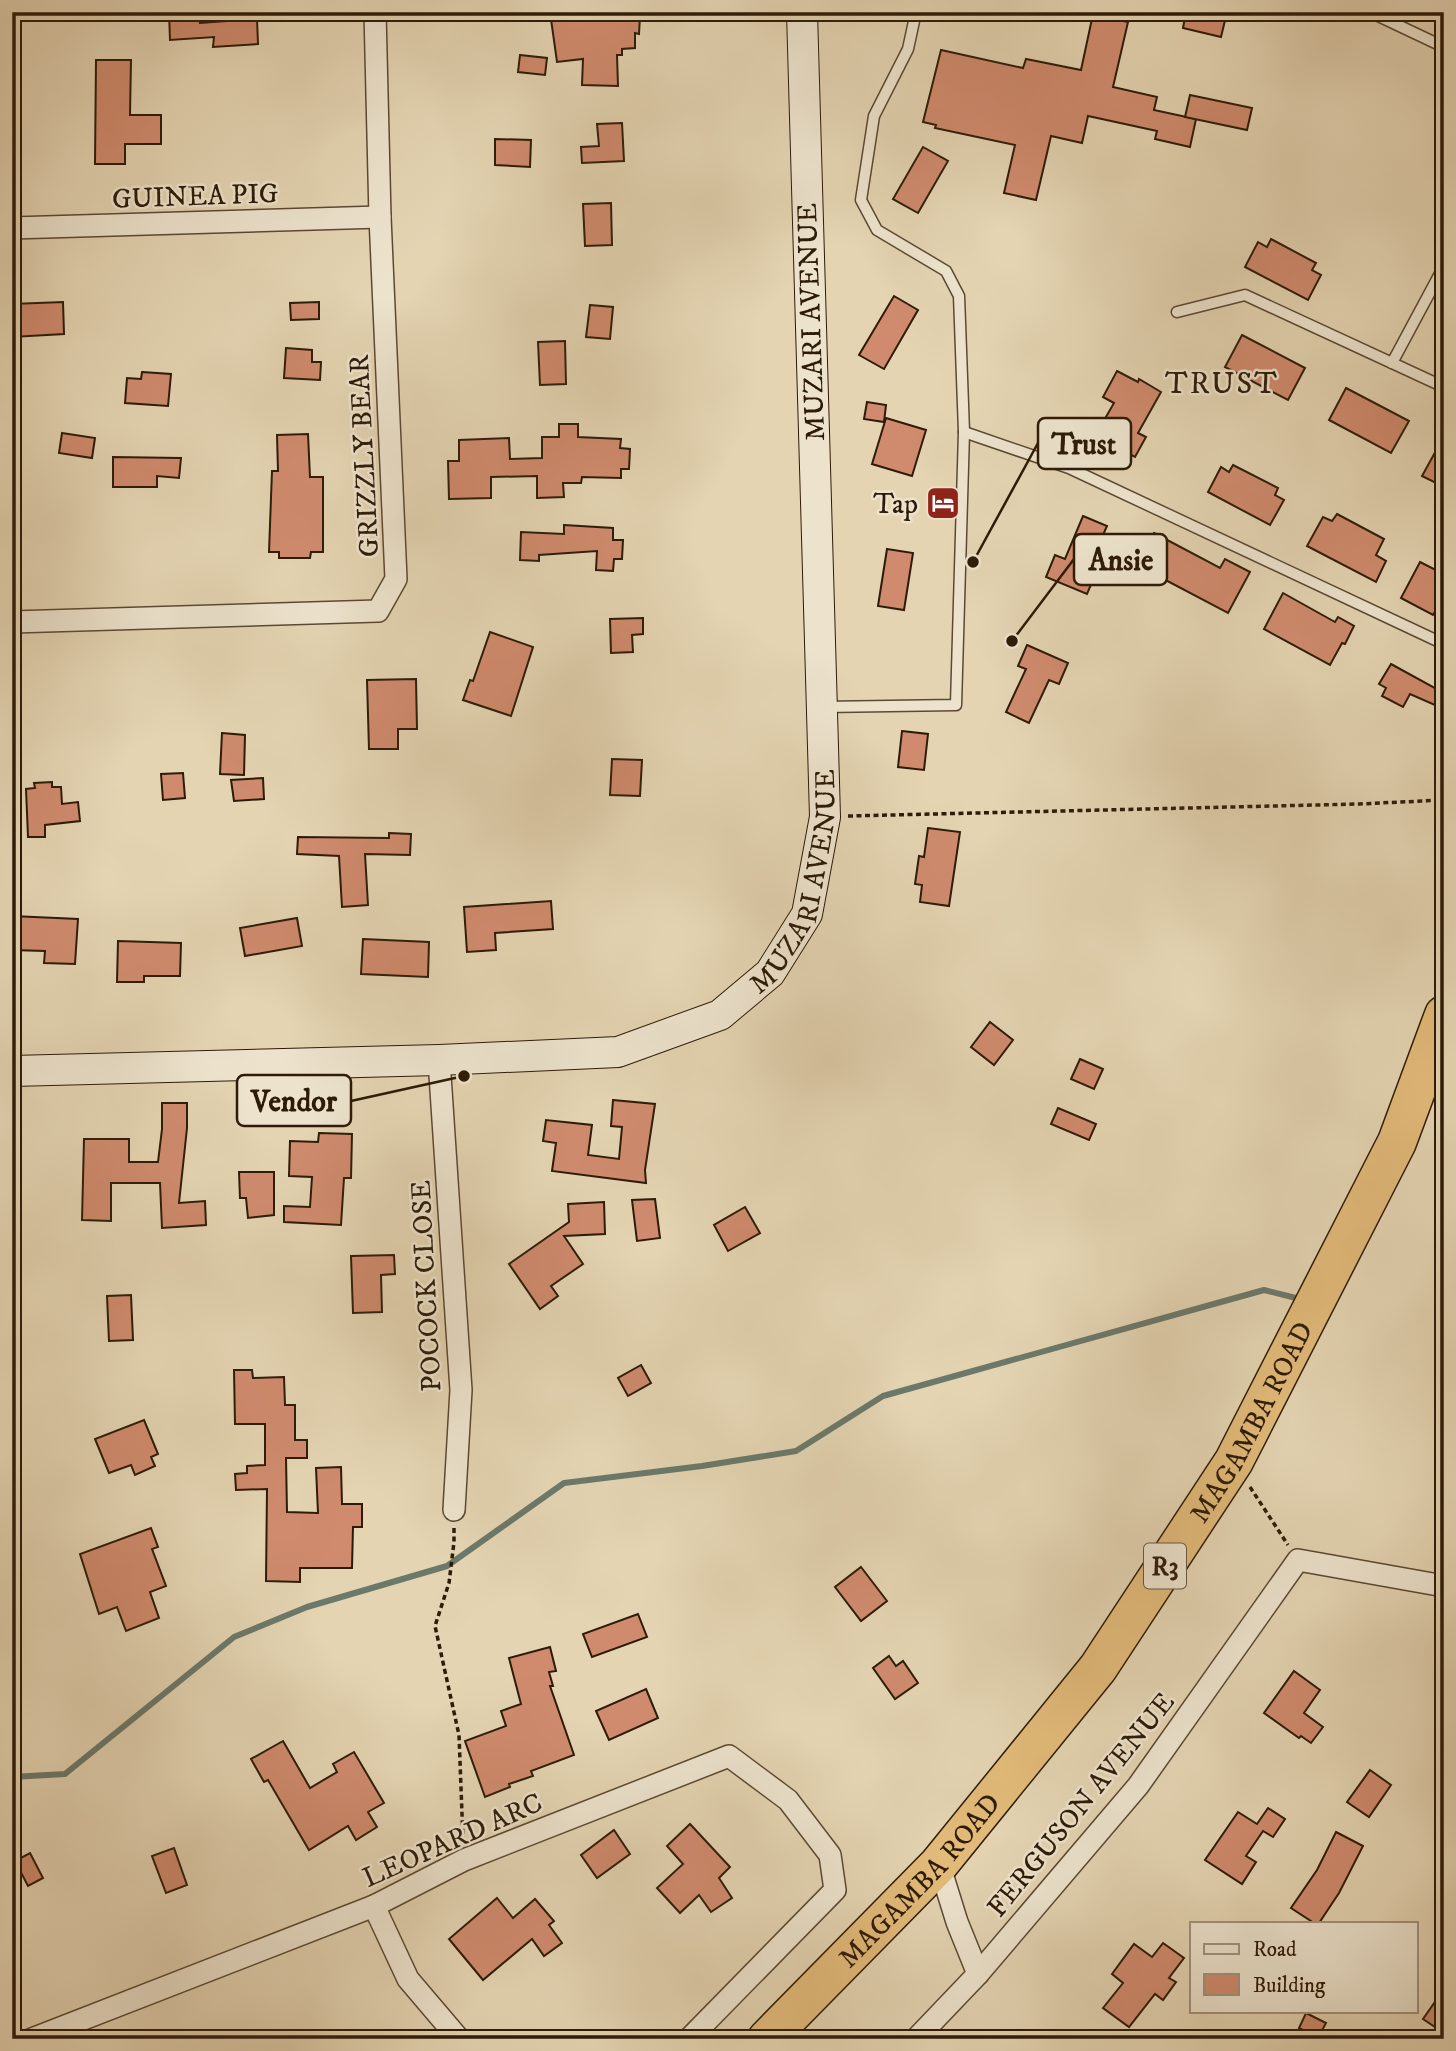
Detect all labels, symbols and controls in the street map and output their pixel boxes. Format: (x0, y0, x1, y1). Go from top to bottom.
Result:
street label: GUINEA PIG (111, 176, 279, 217)
street label: MUZARI AVENUE (790, 202, 833, 442)
street label: GRIZZLY BEAR (342, 353, 387, 558)
district label: TRUST (1165, 366, 1279, 403)
callout: Trust (1038, 418, 1131, 469)
text: Trust (1051, 427, 1117, 464)
hotel icon: Tap (924, 484, 962, 522)
place label: Tap (873, 487, 918, 522)
callout: Ansie (1074, 534, 1167, 585)
text: Ansie (1088, 543, 1154, 580)
street label: MUZARI AVENUE (743, 769, 845, 1002)
callout: Vendor (237, 1075, 351, 1126)
text: Vendor (250, 1084, 338, 1121)
street label: POCOCK CLOSE (403, 1179, 450, 1393)
street label: MAGAMBA ROAD (1182, 1316, 1321, 1530)
road number: R3 (1144, 1544, 1186, 1588)
street label: FERGUSON AVENUE (980, 1686, 1183, 1924)
street label: LEOPARD ARC (357, 1785, 548, 1896)
street label: MAGAMBA ROAD (831, 1786, 1008, 1975)
legend (1190, 1922, 1418, 2012)
text: Road (1253, 1937, 1297, 1963)
text: Building (1253, 1973, 1326, 1999)

